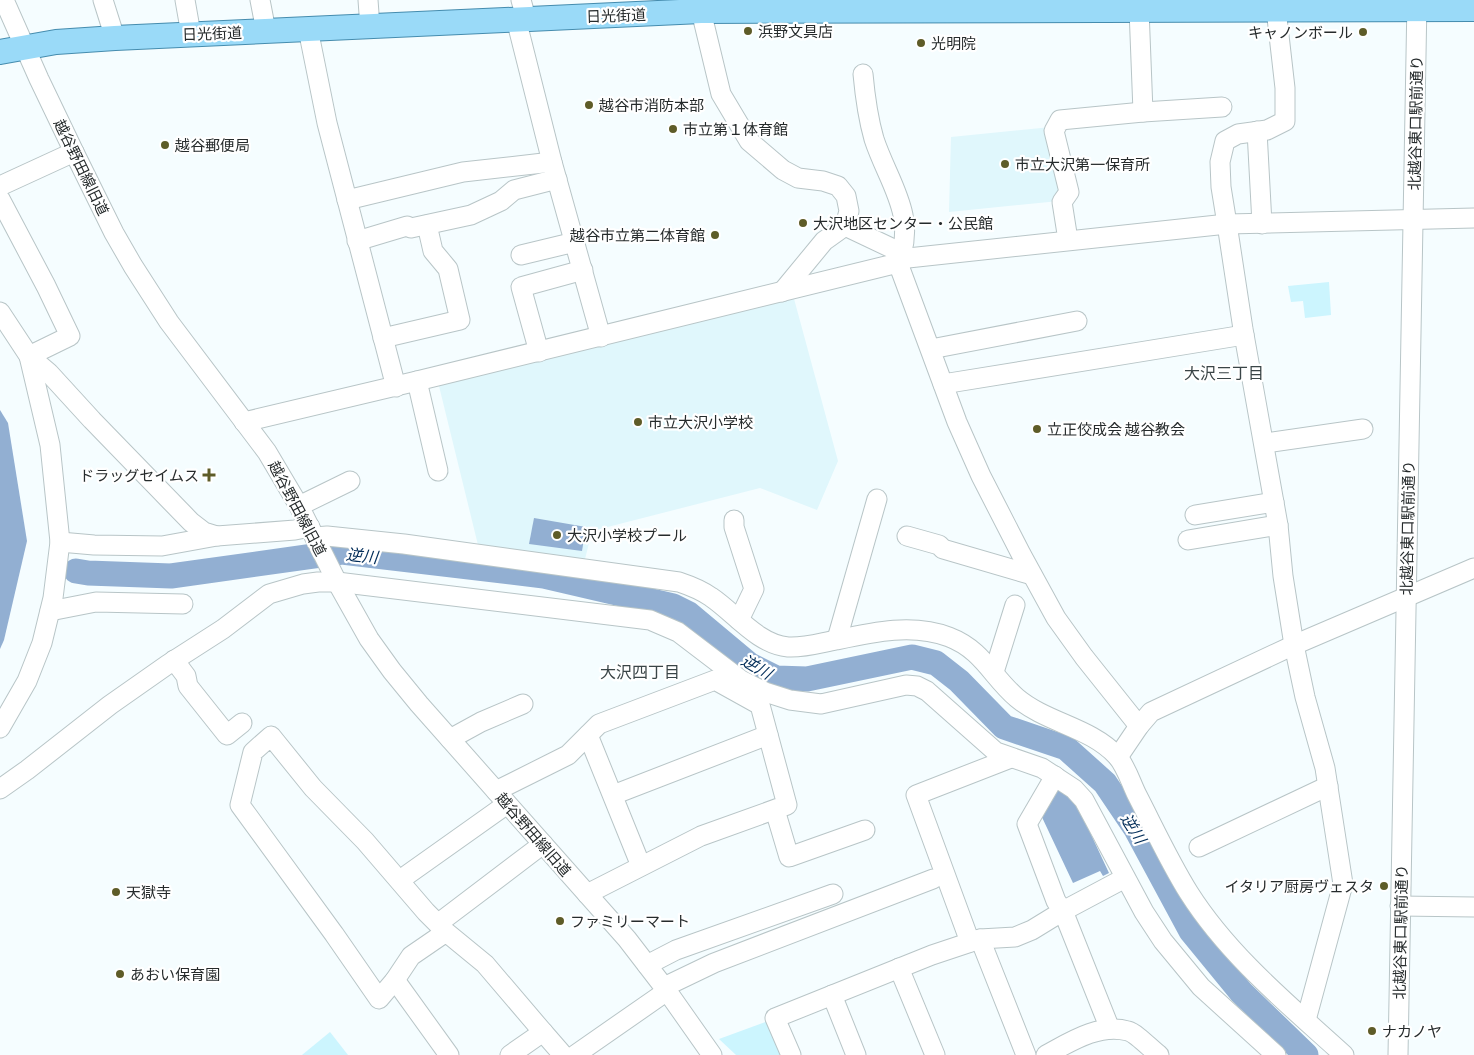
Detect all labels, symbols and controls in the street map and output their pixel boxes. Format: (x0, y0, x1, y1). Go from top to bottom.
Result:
street label: 日光街道 (586, 5, 646, 25)
place label: 浜野文具店 (758, 22, 833, 40)
street label: 日光街道 (182, 23, 242, 43)
place label: キャノンボール (1248, 23, 1353, 41)
marker: 浜野文具店 (742, 25, 754, 37)
marker: キャノンボール (1357, 26, 1369, 38)
place label: 光明院 (931, 34, 976, 52)
marker: 光明院 (915, 37, 927, 49)
street label: 北越谷東口駅前通り (1405, 55, 1425, 191)
place label: 越谷市消防本部 (598, 96, 704, 114)
marker: 越谷市消防本部 (583, 99, 595, 111)
street label: 越谷野田線旧道 (50, 115, 113, 218)
place label: 市立第１体育館 (683, 120, 788, 138)
marker: 市立第１体育館 (667, 123, 679, 135)
place label: 越谷郵便局 (174, 136, 250, 154)
marker: 越谷郵便局 (159, 139, 171, 151)
place label: 市立大沢第一保育所 (1015, 155, 1150, 173)
marker: 市立大沢第一保育所 (999, 158, 1011, 170)
place label: 大沢地区センター・公民館 (813, 214, 993, 232)
marker: 大沢地区センター・公民館 (797, 217, 809, 229)
place label: 越谷市立第二体育館 (569, 226, 705, 244)
marker: 越谷市立第二体育館 (709, 229, 721, 241)
district label: 大沢三丁目 (1184, 363, 1264, 382)
place label: 市立大沢小学校 (648, 413, 753, 431)
marker: 市立大沢小学校 (632, 416, 644, 428)
place label: 立正佼成会 越谷教会 (1047, 420, 1185, 438)
marker: 立正佼成会 越谷教会 (1031, 423, 1043, 435)
street label: 越谷野田線旧道 (265, 457, 331, 559)
street label: 北越谷東口駅前通り (1397, 460, 1417, 596)
place label: ドラッグセイムス (79, 466, 199, 484)
marker: ドラッグセイムス (203, 469, 215, 481)
place label: 大沢小学校プール (567, 526, 687, 544)
marker: 大沢小学校プール (551, 529, 563, 541)
water label: 逆川 (345, 544, 381, 566)
water label: 逆川 (738, 650, 777, 683)
district label: 大沢四丁目 (600, 662, 680, 681)
street label: 越谷野田線旧道 (492, 788, 575, 880)
water label: 逆川 (1117, 809, 1152, 848)
street label: 北越谷東口駅前通り (1390, 864, 1410, 1000)
place label: イタリア厨房ヴェスタ (1225, 877, 1374, 895)
marker: イタリア厨房ヴェスタ (1378, 880, 1390, 892)
place label: 天獄寺 (126, 883, 171, 901)
marker: 天獄寺 (110, 886, 122, 898)
place label: ファミリーマート (570, 912, 690, 930)
marker: ファミリーマート (554, 915, 566, 927)
place label: あおい保育園 (130, 965, 220, 983)
marker: あおい保育園 (114, 968, 126, 980)
place label: ナカノヤ (1382, 1022, 1442, 1040)
marker: ナカノヤ (1366, 1025, 1378, 1037)

